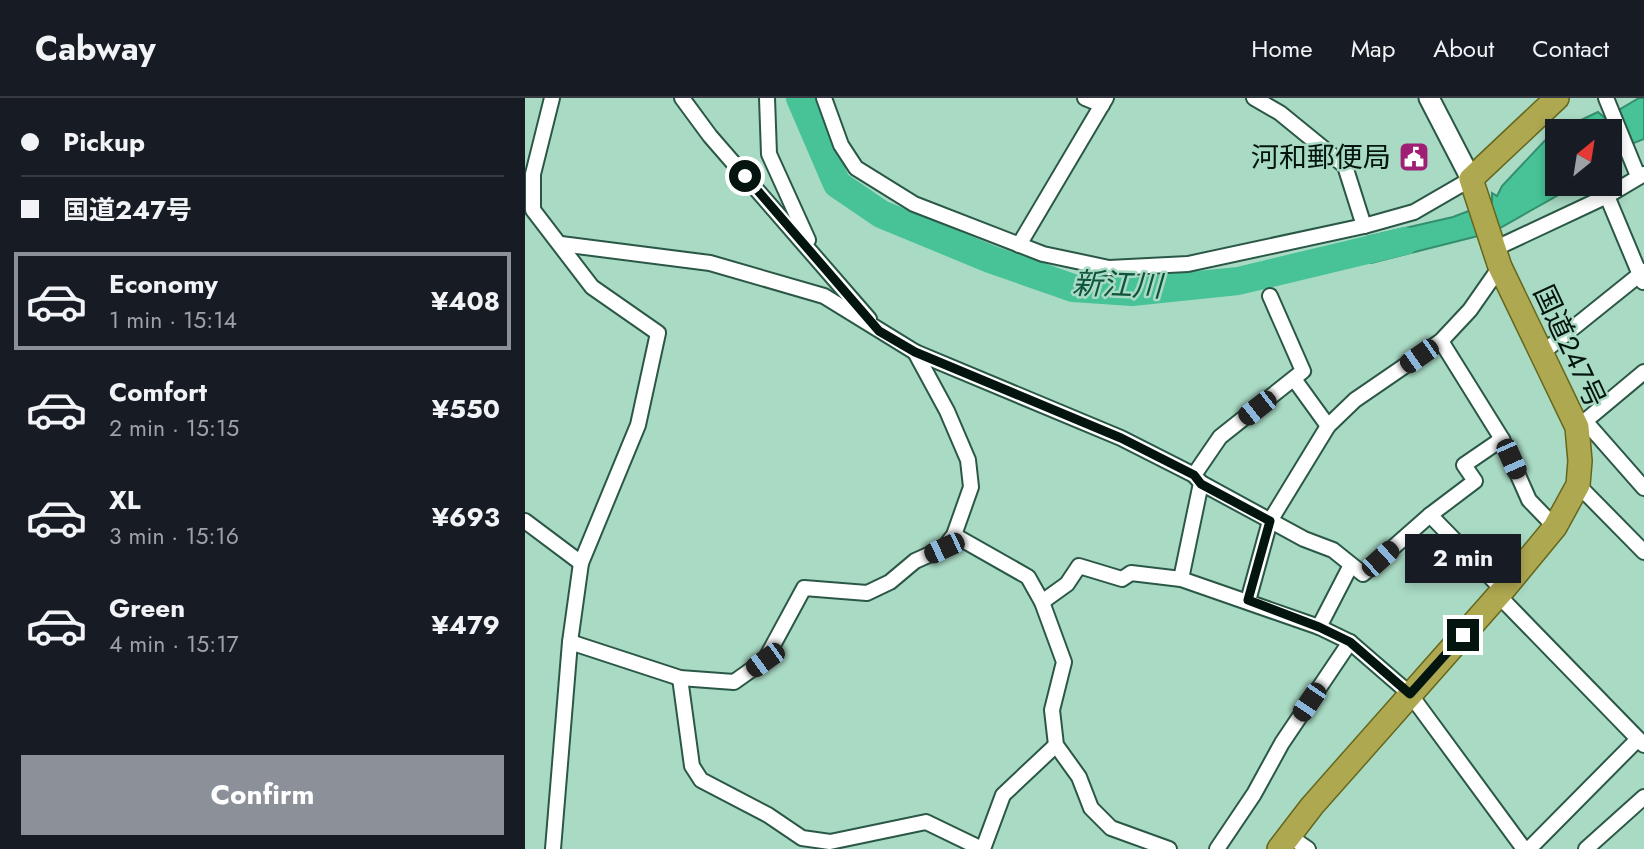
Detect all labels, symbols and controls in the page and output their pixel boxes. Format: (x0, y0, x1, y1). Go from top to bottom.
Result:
text: Cabway (35, 25, 156, 72)
text: Home (1251, 31, 1313, 66)
text: Map (1351, 31, 1395, 66)
text: About (1433, 31, 1494, 66)
text: Contact (1532, 31, 1609, 66)
north arrow (1545, 119, 1622, 196)
map controls (1545, 119, 1622, 196)
text: Pickup (63, 123, 145, 161)
place label: 河和郵便局 (1251, 137, 1391, 178)
public building icon: 河和郵便局 (1397, 140, 1431, 174)
route start (729, 160, 761, 192)
text: 国道247号 (63, 191, 192, 229)
water label: 新江川 (1071, 261, 1166, 308)
text: Economy (109, 265, 218, 303)
icon: car (25, 270, 88, 333)
street label: 国道247号 (1523, 278, 1616, 414)
text: ¥408 (431, 282, 500, 320)
text: 1 min · 15:14 (109, 303, 237, 337)
car (1396, 335, 1443, 377)
text: Comfort (109, 373, 207, 411)
icon: car (25, 378, 88, 441)
car (1234, 387, 1281, 429)
text: ¥550 (432, 390, 500, 428)
text: 2 min · 15:15 (109, 411, 239, 445)
car (1493, 436, 1530, 482)
text: XL (109, 481, 141, 519)
icon: car (25, 486, 88, 549)
text: ¥693 (432, 498, 500, 536)
text: 3 min · 15:16 (109, 519, 239, 553)
car (921, 530, 968, 566)
callout: 2 min (1405, 533, 1521, 582)
car (1358, 537, 1403, 581)
text: 2 min (1433, 541, 1493, 575)
text: Green (109, 589, 185, 627)
icon: car (25, 594, 88, 657)
text: ¥479 (431, 606, 500, 644)
route end (1447, 619, 1479, 651)
text: 4 min · 15:17 (109, 627, 239, 661)
car (742, 639, 789, 681)
car (1289, 679, 1330, 725)
button: Confirm (21, 755, 504, 835)

